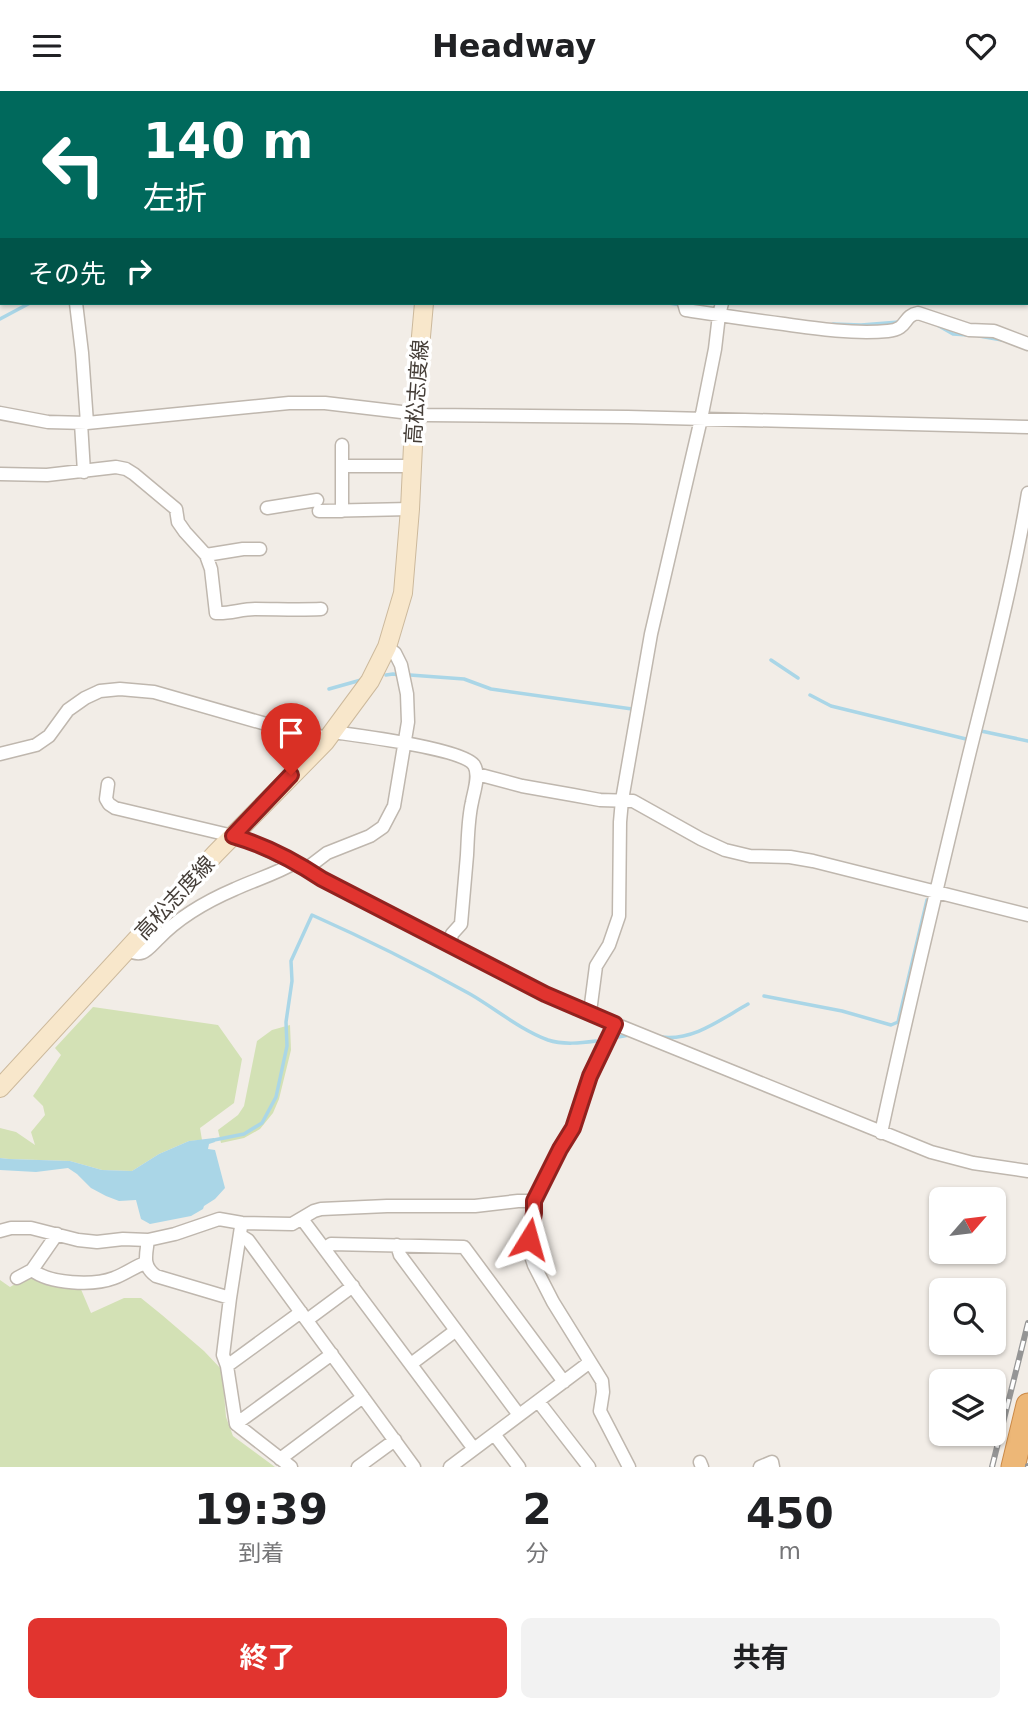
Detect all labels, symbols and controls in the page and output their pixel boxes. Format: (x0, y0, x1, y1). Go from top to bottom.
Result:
icon: menu (28, 27, 66, 65)
text: Headway (432, 27, 596, 65)
icon: heart (962, 27, 1000, 65)
text: 140 m (143, 113, 313, 170)
icon: left (28, 119, 119, 210)
text: 左折 (143, 179, 207, 217)
icon: right (120, 252, 158, 290)
text: その先 (28, 259, 106, 289)
street label: 高松志度線 (401, 339, 433, 445)
pin (261, 703, 321, 775)
icon: arrive (272, 714, 310, 752)
street label: 高松志度線 (130, 851, 220, 945)
north arrow (929, 1187, 1006, 1263)
map controls (929, 1187, 1006, 1446)
position arrow (492, 1202, 566, 1276)
button: search (929, 1278, 1006, 1355)
button: layers (929, 1369, 1006, 1446)
text: 19:39 (194, 1485, 328, 1534)
text: 2 (522, 1485, 552, 1534)
text: 450 (746, 1489, 834, 1538)
text: m (779, 1538, 801, 1564)
text: 到着 (238, 1540, 284, 1566)
text: 分 (526, 1540, 549, 1566)
button: 終了 (28, 1618, 507, 1698)
button: 共有 (521, 1618, 1000, 1698)

